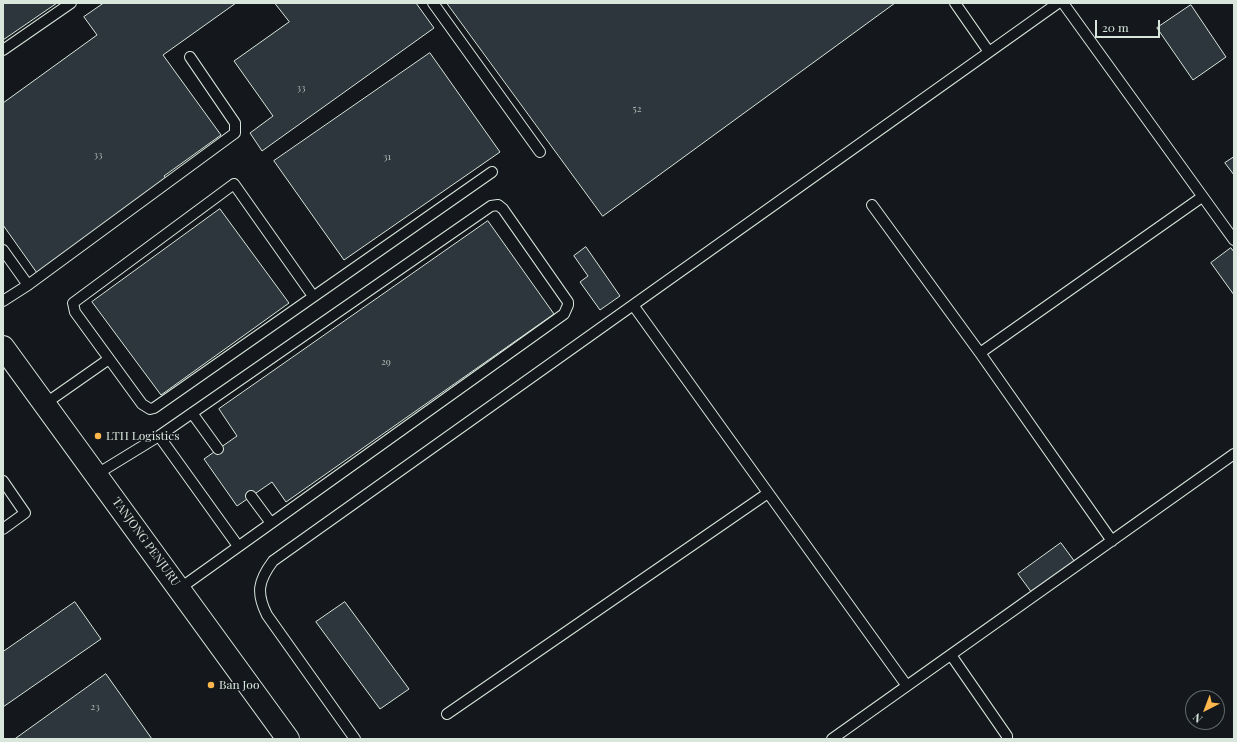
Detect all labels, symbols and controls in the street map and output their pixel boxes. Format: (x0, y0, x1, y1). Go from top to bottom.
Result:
scale bar (1097, 12, 1162, 38)
text: 20 m (1102, 19, 1129, 35)
house number: 33 (296, 82, 306, 94)
house number: 52 (633, 103, 641, 115)
house number: 33 (93, 149, 103, 161)
house number: 31 (383, 151, 391, 163)
house number: 29 (381, 356, 391, 368)
place label: LTH Logistics (106, 429, 180, 443)
marker: LTH Logistics (93, 431, 103, 441)
street label: TANJONG PENJURU (109, 495, 183, 589)
place label: Ban Joo (219, 678, 259, 692)
marker: Ban Joo (206, 680, 216, 690)
north arrow (1185, 690, 1225, 730)
house number: 23 (90, 701, 100, 713)
text: N (1189, 710, 1205, 727)

